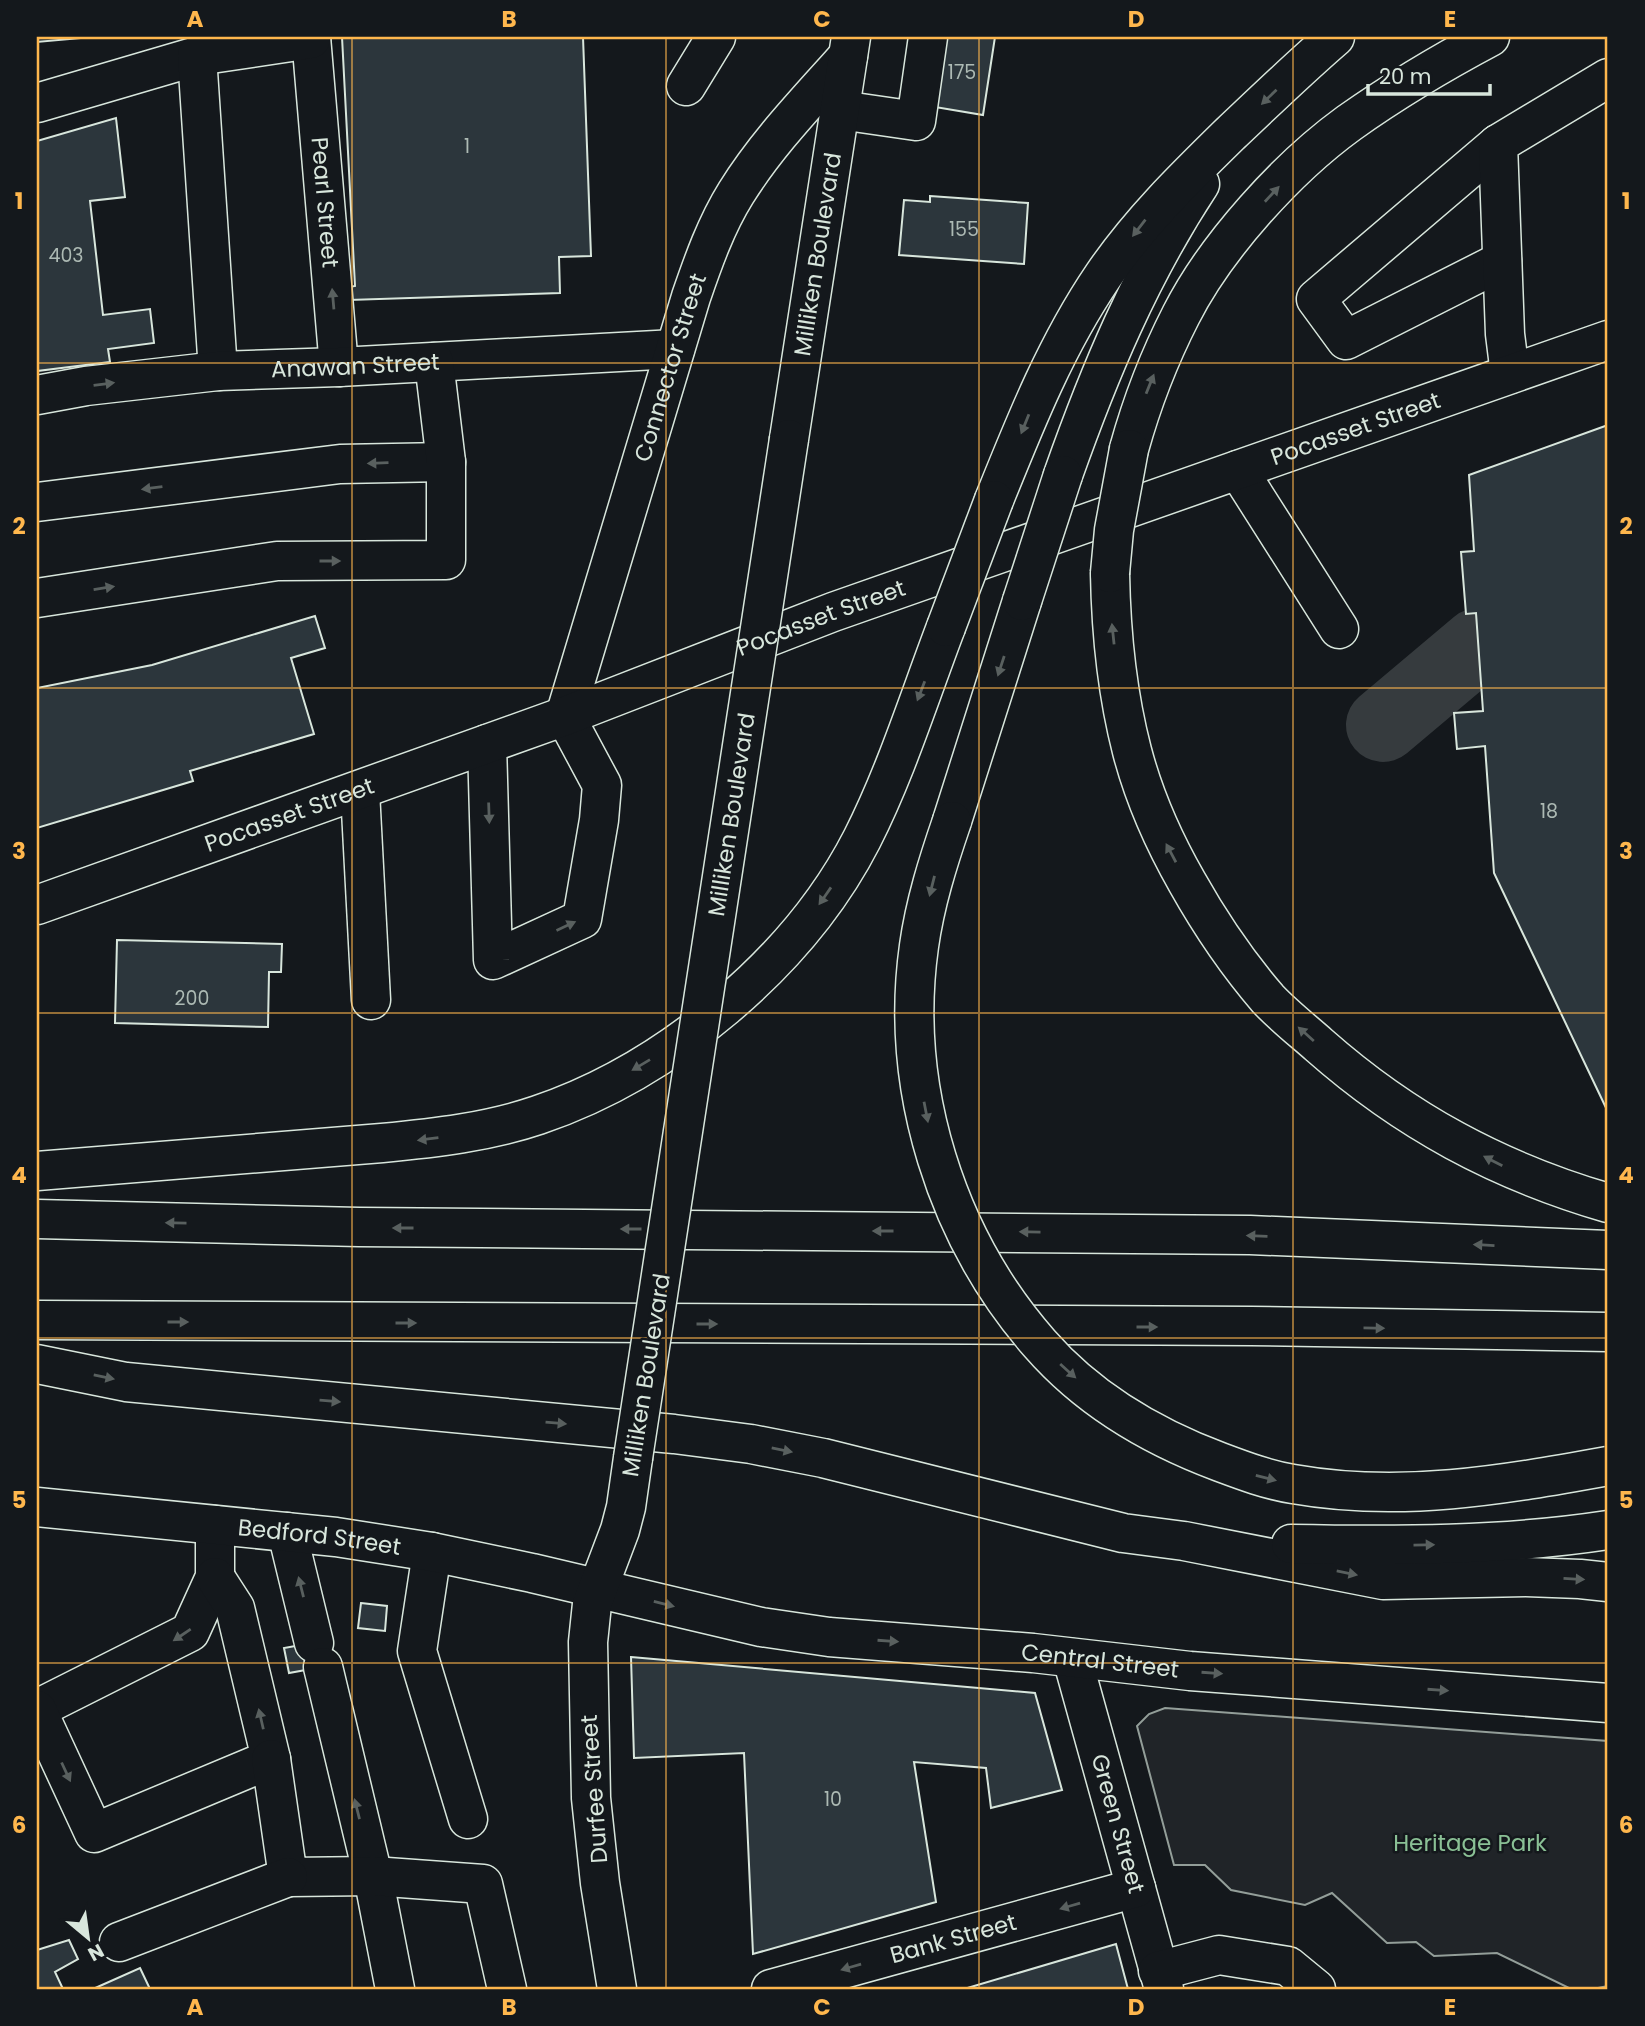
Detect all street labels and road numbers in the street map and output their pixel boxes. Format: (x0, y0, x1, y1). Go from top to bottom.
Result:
street label: Pearl Street (304, 136, 347, 269)
street label: Milliken Boulevard (786, 150, 849, 358)
street label: Connector Street (626, 269, 714, 466)
street label: Anawan Street (271, 346, 440, 385)
street label: Pocasset Street (1266, 384, 1445, 473)
street label: Pocasset Street (732, 572, 910, 664)
street label: Milliken Boulevard (700, 710, 763, 919)
street label: Pocasset Street (200, 770, 378, 860)
street label: Milliken Boulevard (614, 1271, 678, 1479)
street label: Bedford Street (236, 1511, 403, 1563)
street label: Central Street (1020, 1636, 1181, 1686)
street label: Durfee Street (573, 1713, 615, 1865)
street label: Green Street (1083, 1750, 1153, 1897)
street label: Bank Street (886, 1906, 1020, 1971)

